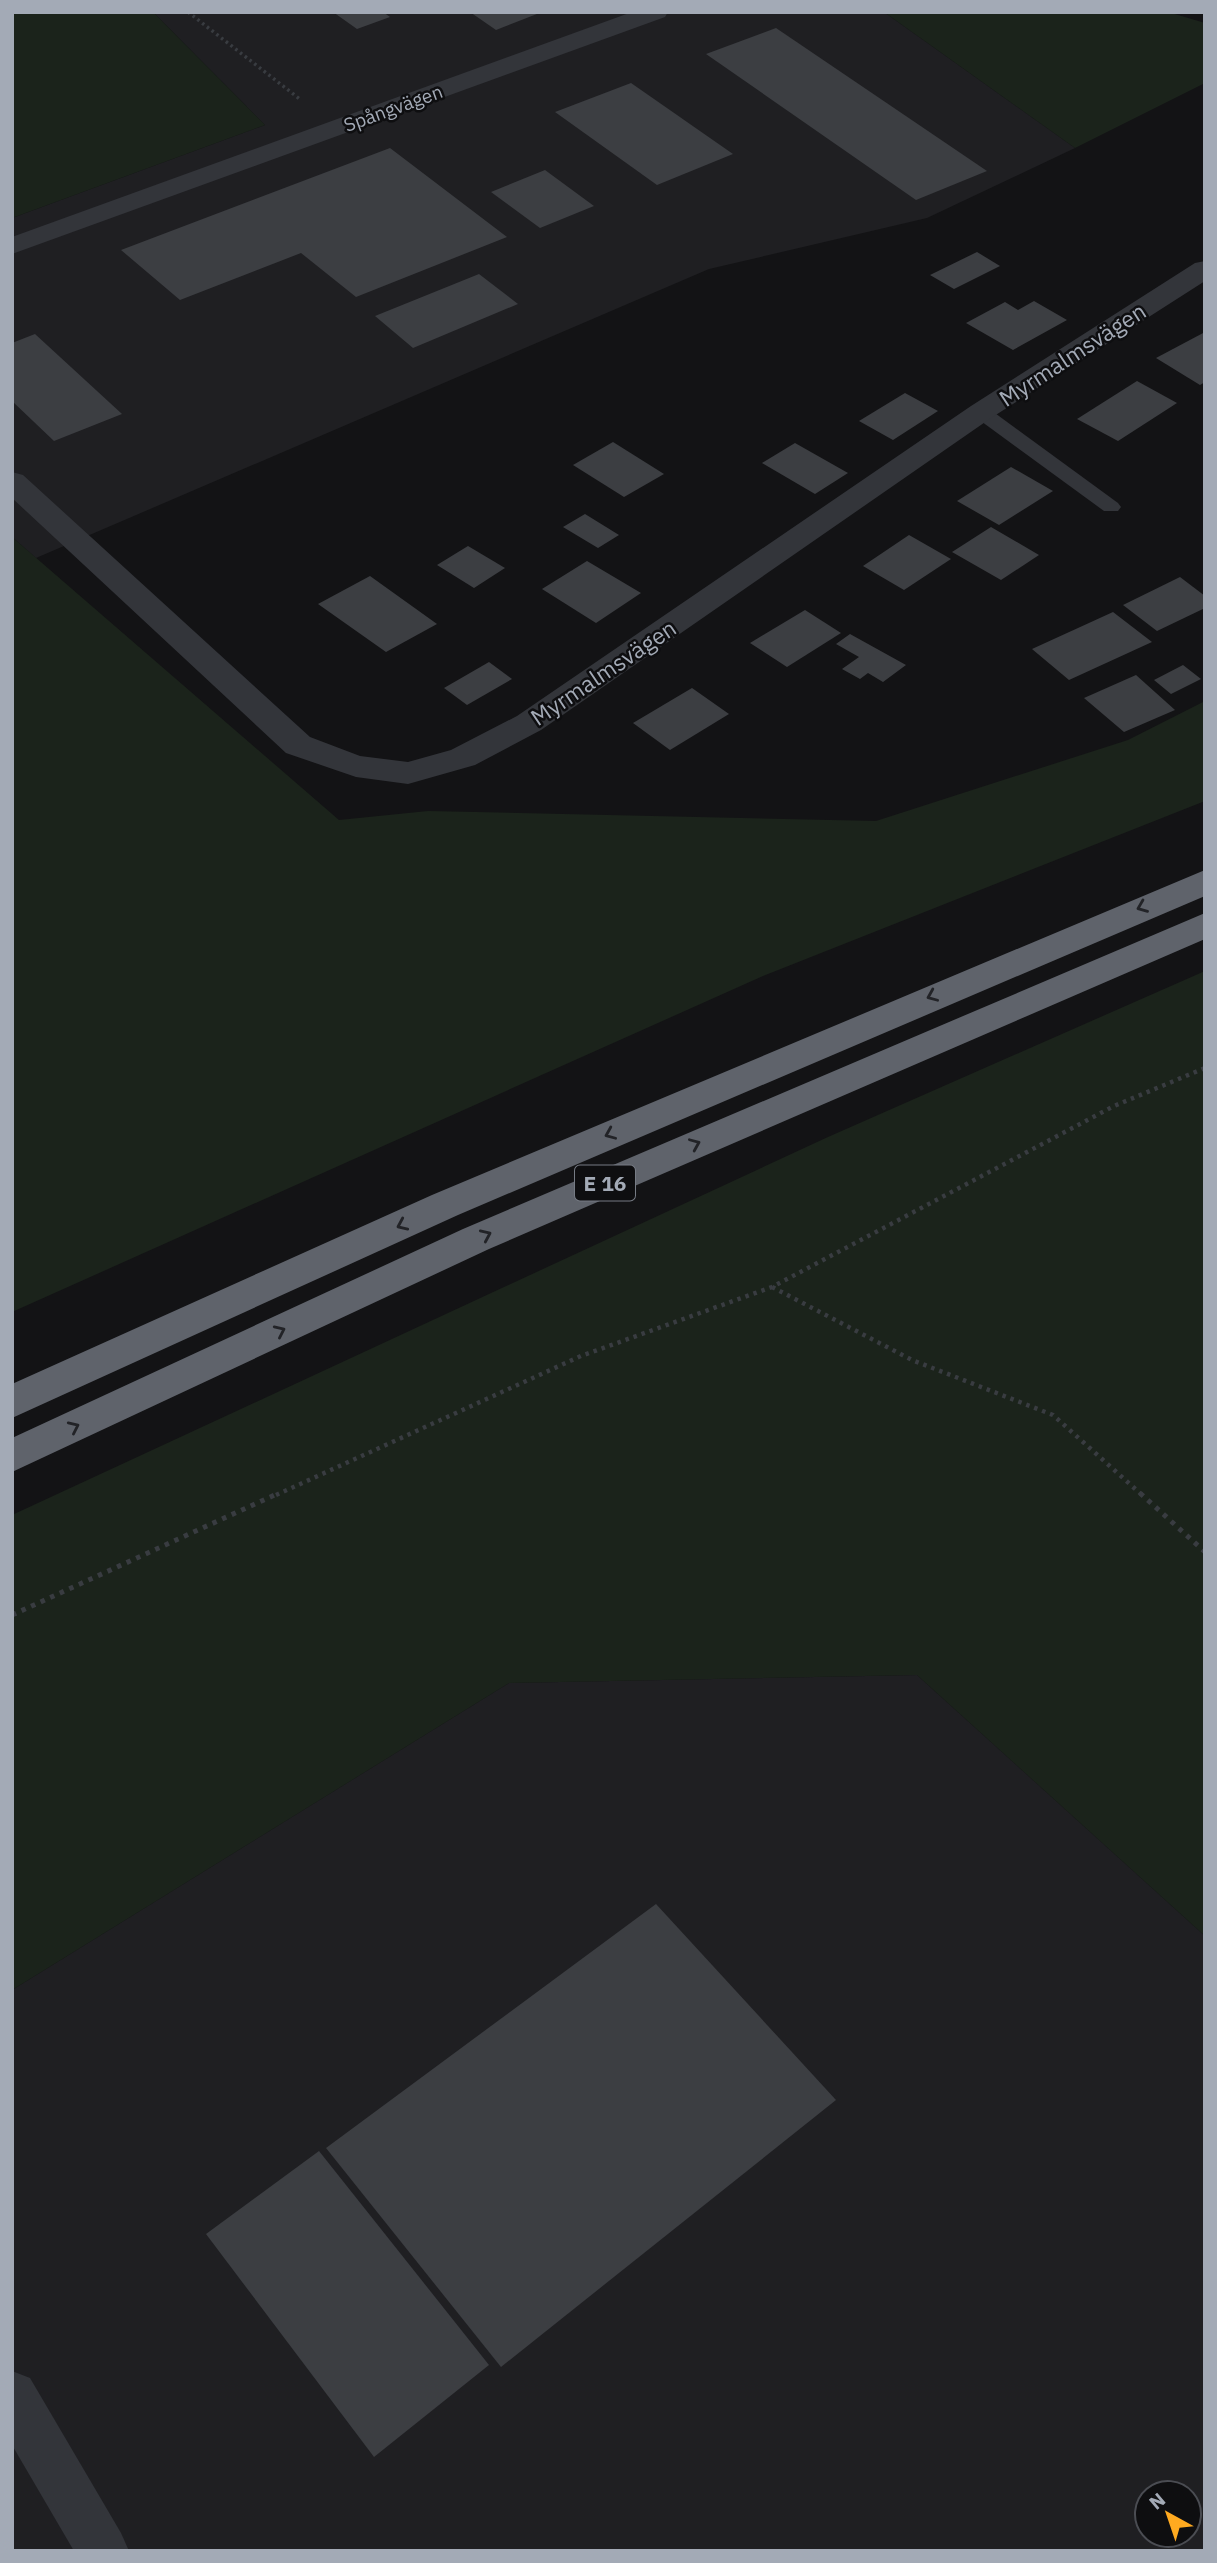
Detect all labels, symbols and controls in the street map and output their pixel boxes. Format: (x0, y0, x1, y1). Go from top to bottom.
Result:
street label: Spångvägen (340, 79, 446, 137)
street label: Myrmalmsvägen (993, 295, 1151, 413)
street label: Myrmalmsvägen (524, 612, 682, 732)
one-way arrow (1136, 899, 1148, 913)
one-way arrow (927, 988, 939, 1002)
one-way arrow (605, 1126, 618, 1140)
one-way arrow (688, 1138, 700, 1152)
road number: E 16 (575, 1166, 635, 1200)
one-way arrow (397, 1216, 409, 1230)
one-way arrow (479, 1229, 492, 1243)
one-way arrow (273, 1325, 285, 1339)
one-way arrow (67, 1421, 79, 1435)
north arrow (1133, 2479, 1203, 2549)
text: N (1144, 2487, 1170, 2515)

